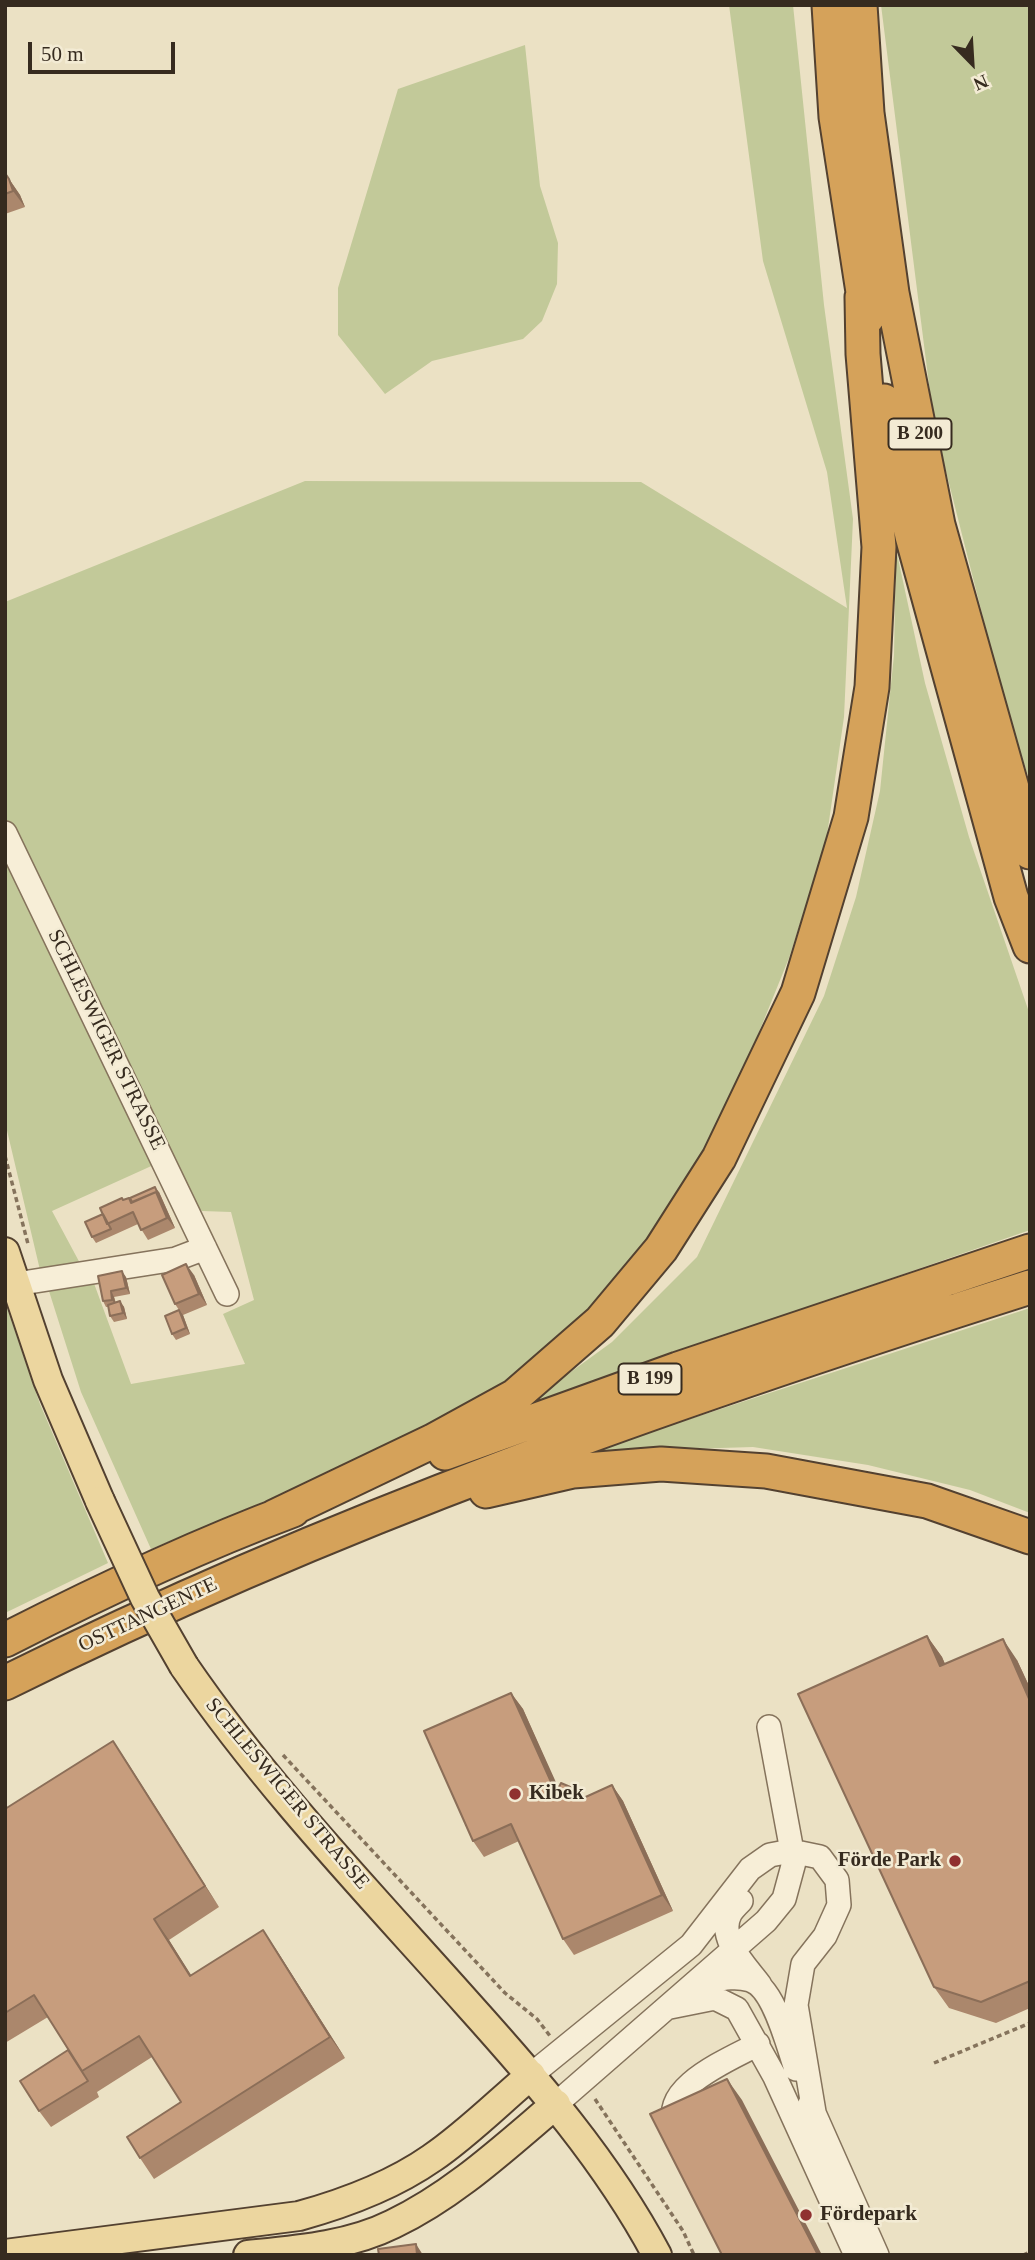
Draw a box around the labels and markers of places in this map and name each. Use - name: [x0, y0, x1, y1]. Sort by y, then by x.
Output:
- place label: Kibek: [529, 1781, 584, 1807]
- marker: Kibek: [507, 1786, 523, 1802]
- place label: Förde Park: [838, 1848, 941, 1874]
- marker: Förde Park: [947, 1853, 963, 1869]
- place label: Fördepark: [820, 2202, 917, 2228]
- marker: Fördepark: [798, 2207, 814, 2223]

